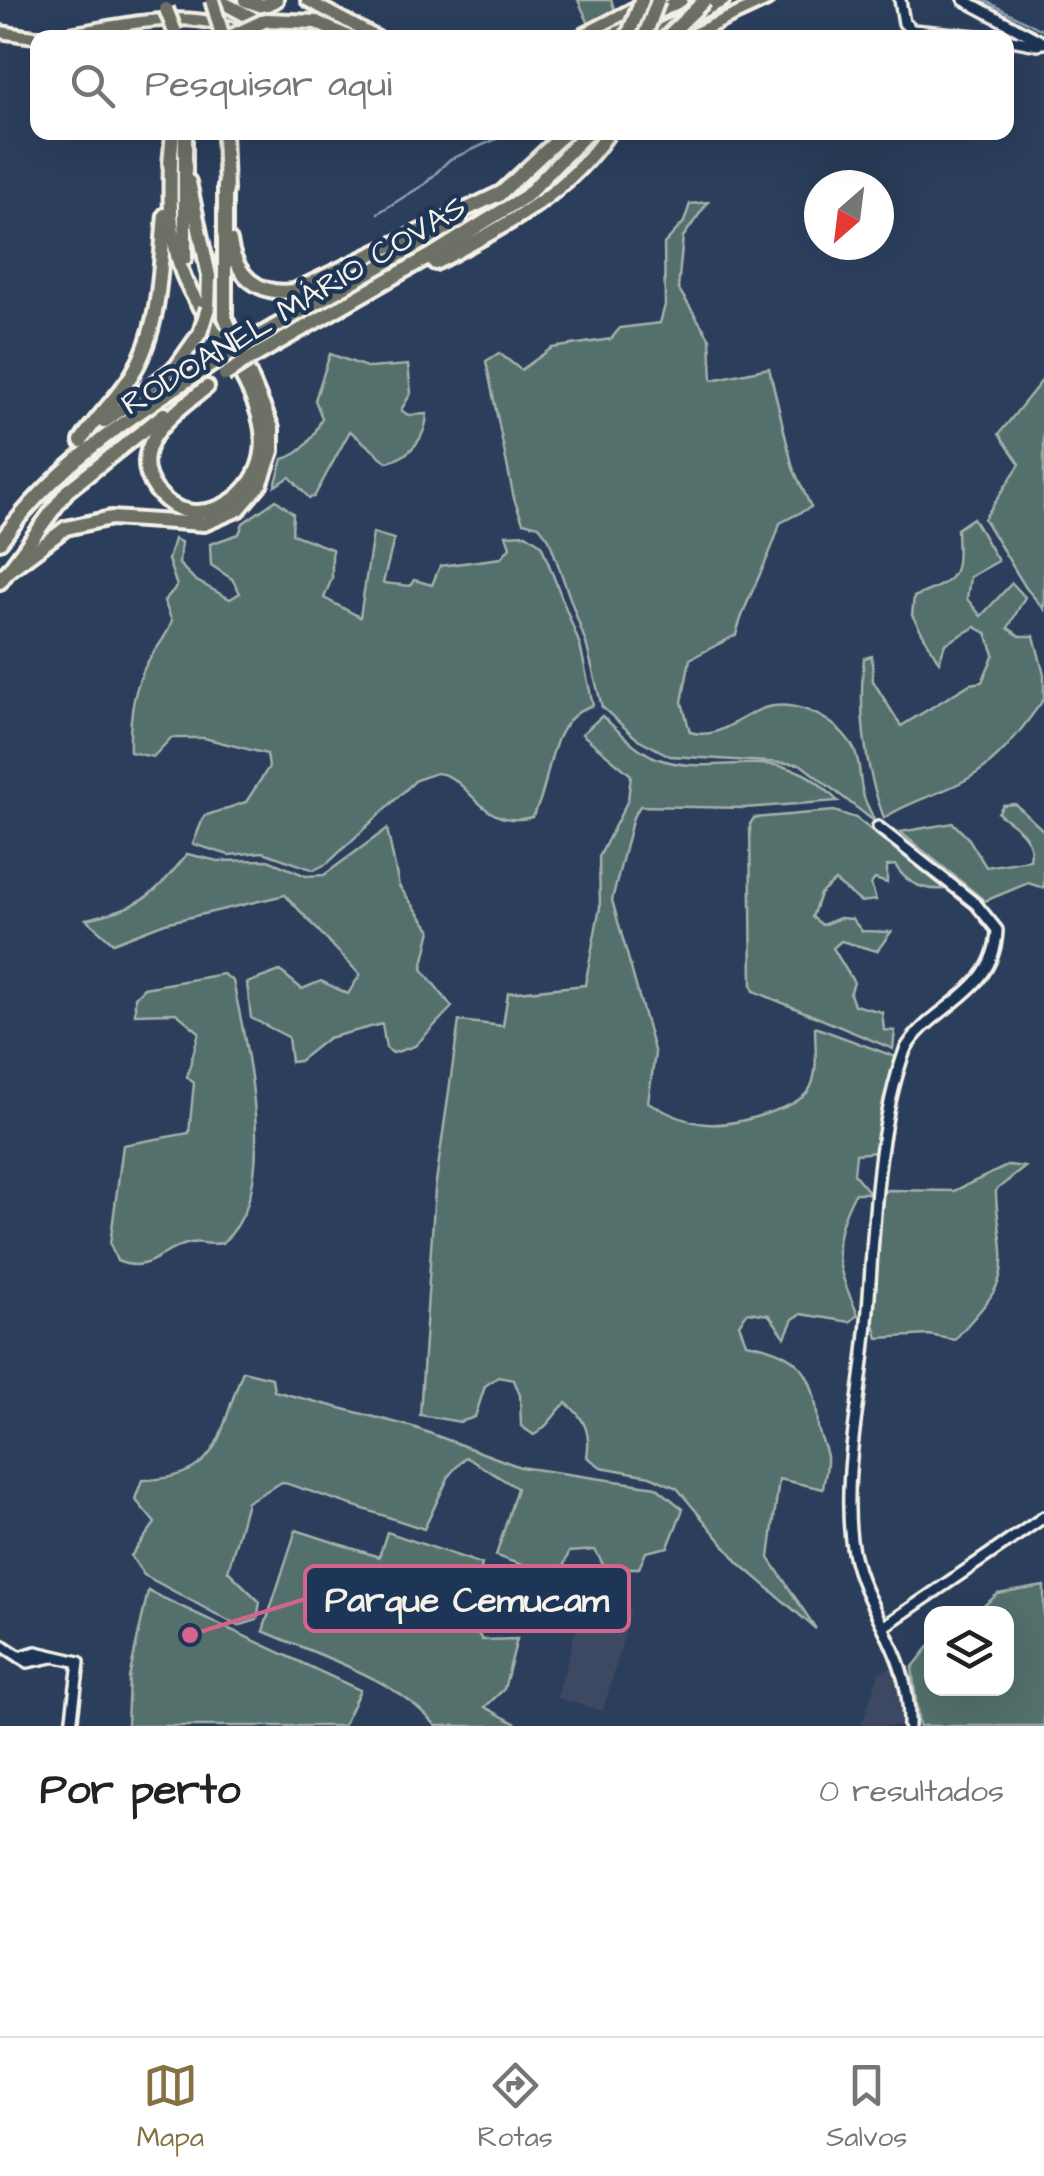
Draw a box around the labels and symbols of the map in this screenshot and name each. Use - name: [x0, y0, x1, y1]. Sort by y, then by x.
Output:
- north arrow: [804, 170, 894, 260]
- street label: RODOANEL MÁRIO COVAS: [113, 185, 475, 427]
- callout: Parque Cemucam: [305, 1566, 629, 1631]
- text: Parque Cemucam: [325, 1576, 610, 1625]

